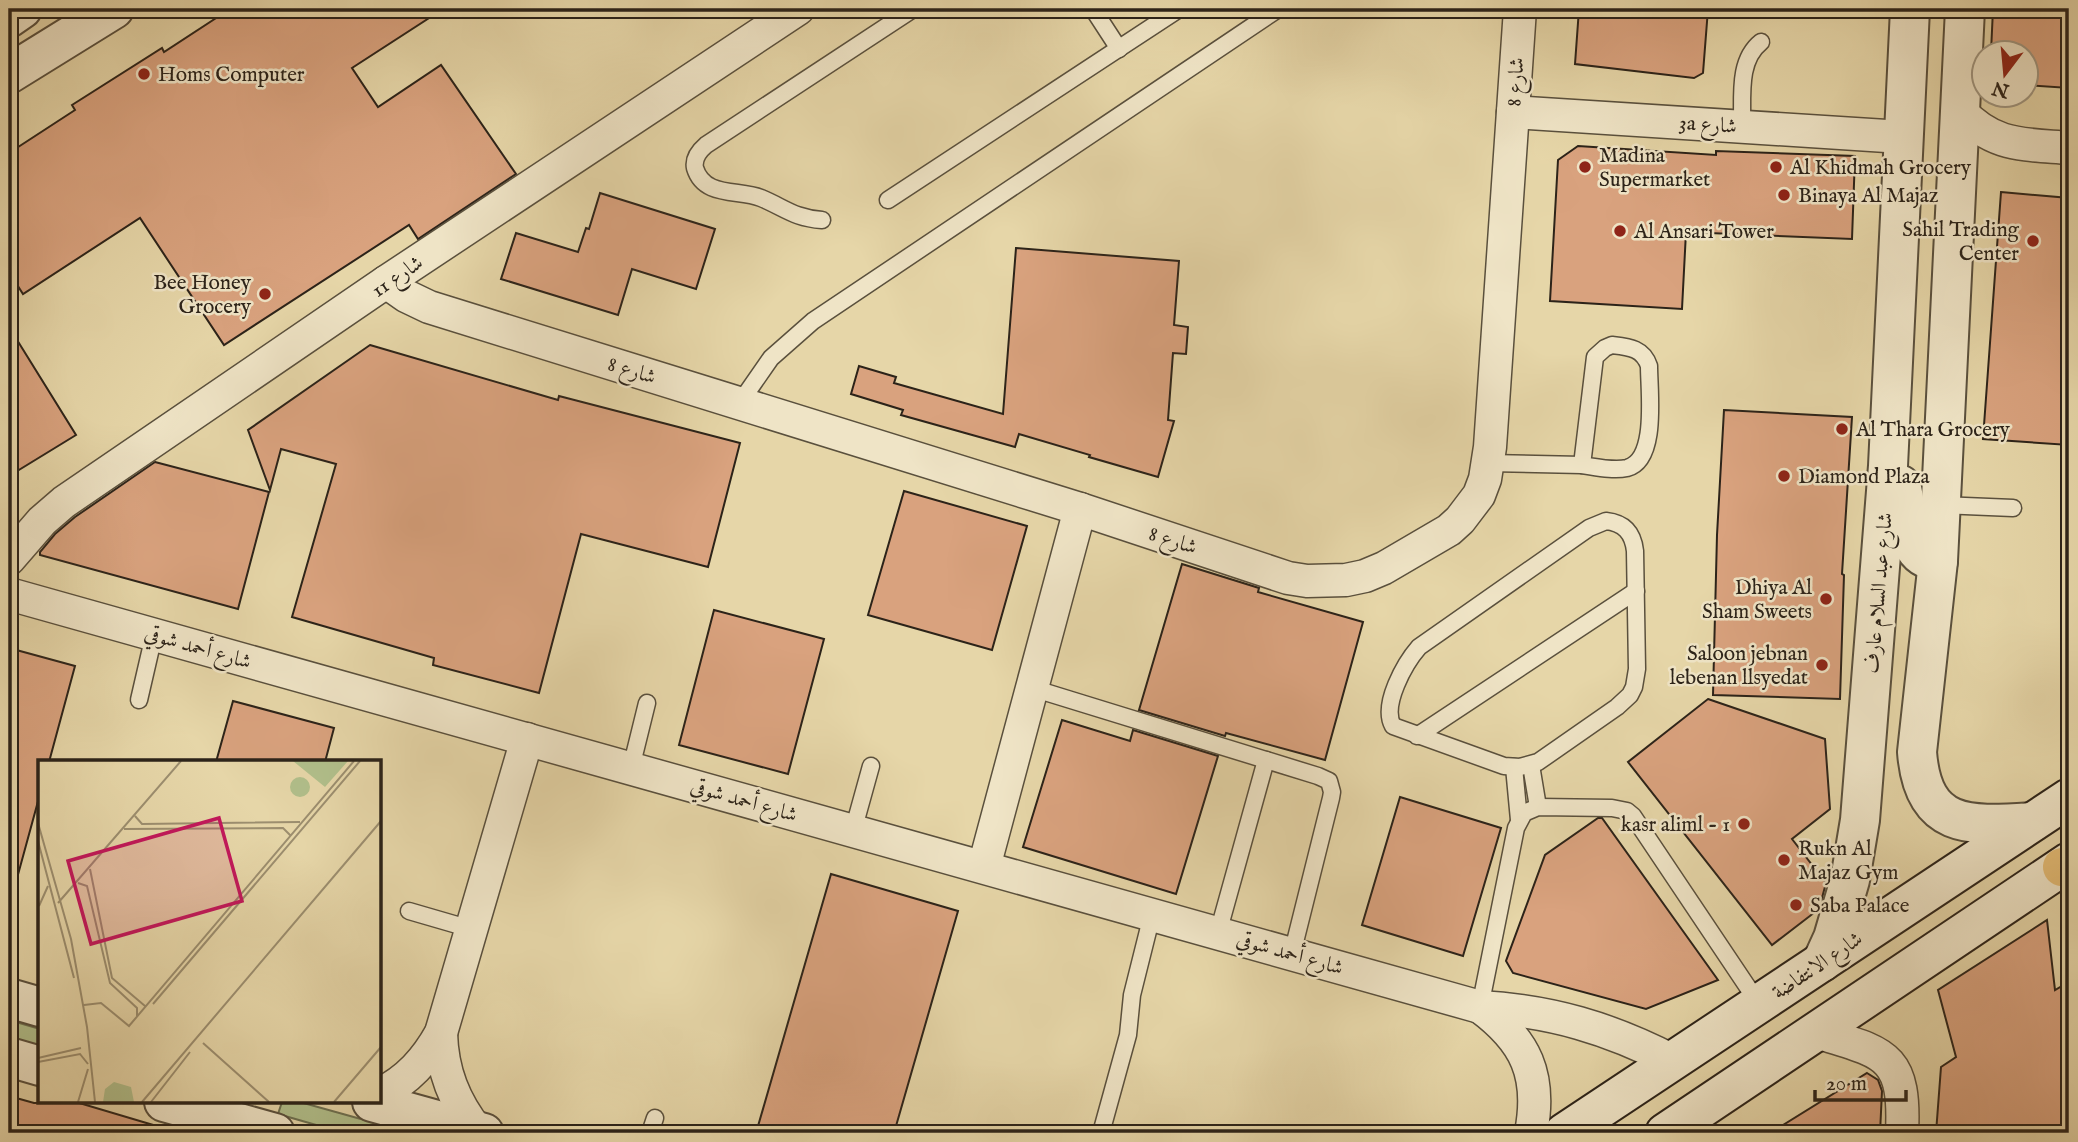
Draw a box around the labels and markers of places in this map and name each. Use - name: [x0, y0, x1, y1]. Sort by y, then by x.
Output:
- place label: Homs Computer: [158, 62, 305, 89]
- marker: Homs Computer: [136, 66, 152, 82]
- place label: Madina Supermarket: [1599, 143, 1710, 194]
- place label: Al Khidmah Grocery: [1789, 155, 1972, 182]
- marker: Madina Supermarket: [1577, 159, 1593, 175]
- marker: Al Khidmah Grocery: [1768, 159, 1784, 175]
- place label: Binaya Al Majaz: [1798, 183, 1939, 210]
- marker: Binaya Al Majaz: [1776, 187, 1792, 203]
- place label: Sahil Trading Center: [1902, 217, 2020, 268]
- place label: Al Ansari Tower: [1633, 219, 1774, 246]
- marker: Al Ansari Tower: [1612, 223, 1628, 239]
- marker: Sahil Trading Center: [2025, 233, 2041, 249]
- place label: Bee Honey Grocery: [153, 270, 252, 321]
- marker: Bee Honey Grocery: [257, 286, 273, 302]
- place label: Al Thara Grocery: [1855, 417, 2011, 444]
- marker: Al Thara Grocery: [1834, 421, 1850, 437]
- place label: Diamond Plaza: [1798, 464, 1931, 491]
- marker: Diamond Plaza: [1776, 468, 1792, 484]
- place label: Dhiya Al Sham Sweets: [1702, 575, 1812, 626]
- marker: Dhiya Al Sham Sweets: [1818, 591, 1834, 607]
- place label: Saloon jebnan lebenan llsyedat: [1670, 641, 1808, 692]
- marker: Saloon jebnan lebenan llsyedat: [1814, 657, 1830, 673]
- place label: kasr aliml - 1: [1621, 812, 1730, 839]
- marker: kasr aliml - 1: [1736, 816, 1752, 832]
- place label: Rukn Al Majaz Gym: [1798, 836, 1898, 887]
- marker: Rukn Al Majaz Gym: [1776, 852, 1792, 868]
- place label: Saba Palace: [1810, 893, 1910, 920]
- marker: Saba Palace: [1788, 897, 1804, 913]

